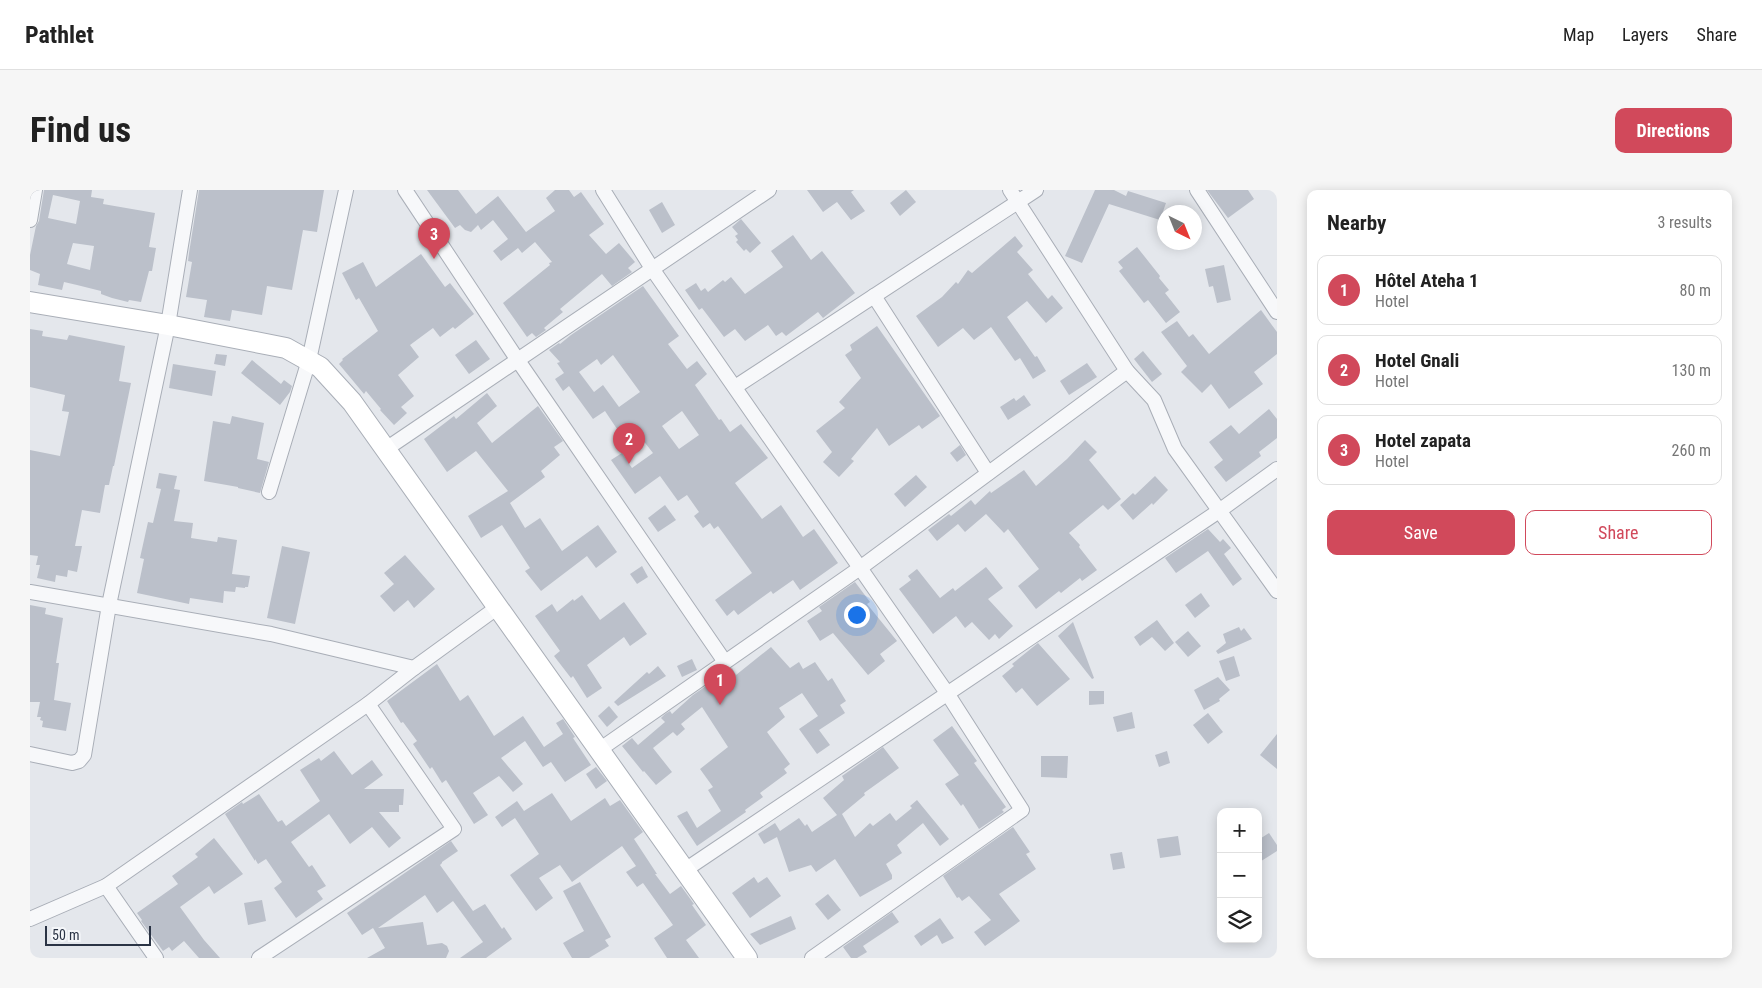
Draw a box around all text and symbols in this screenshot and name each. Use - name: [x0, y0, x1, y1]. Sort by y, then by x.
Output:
- text: Pathlet: [25, 21, 94, 49]
- text: Map: [1563, 24, 1594, 45]
- text: Layers: [1622, 24, 1669, 45]
- text: Share: [1697, 24, 1737, 45]
- button: Directions: [1615, 108, 1732, 153]
- text: Find us: [30, 110, 131, 151]
- north arrow: [1157, 205, 1202, 250]
- text: Nearby: [1327, 211, 1386, 235]
- text: 3 results: [1657, 213, 1712, 232]
- pin: 3: [418, 218, 450, 259]
- text: Hôtel Ateha 1: [1375, 269, 1479, 292]
- text: 1: [1340, 281, 1348, 300]
- text: 80 m: [1679, 281, 1711, 300]
- text: Hotel: [1375, 292, 1409, 311]
- text: Hotel Gnali: [1375, 349, 1459, 372]
- text: 2: [1340, 361, 1348, 380]
- text: 130 m: [1672, 361, 1711, 380]
- text: Hotel: [1375, 372, 1409, 391]
- pin: 2: [613, 423, 645, 464]
- text: Hotel zapata: [1375, 429, 1471, 452]
- text: 3: [1340, 441, 1348, 460]
- text: 260 m: [1672, 441, 1711, 460]
- text: Hotel: [1375, 452, 1409, 471]
- button: Save: [1327, 510, 1515, 555]
- button: Share: [1525, 510, 1712, 555]
- your location: [844, 602, 870, 628]
- pin: 1: [704, 664, 736, 705]
- map controls: [1217, 808, 1262, 943]
- button: +: [1217, 808, 1262, 853]
- button: −: [1217, 853, 1262, 898]
- button: layers: [1217, 898, 1262, 943]
- scale bar: [45, 923, 151, 946]
- text: 50 m: [52, 927, 80, 943]

